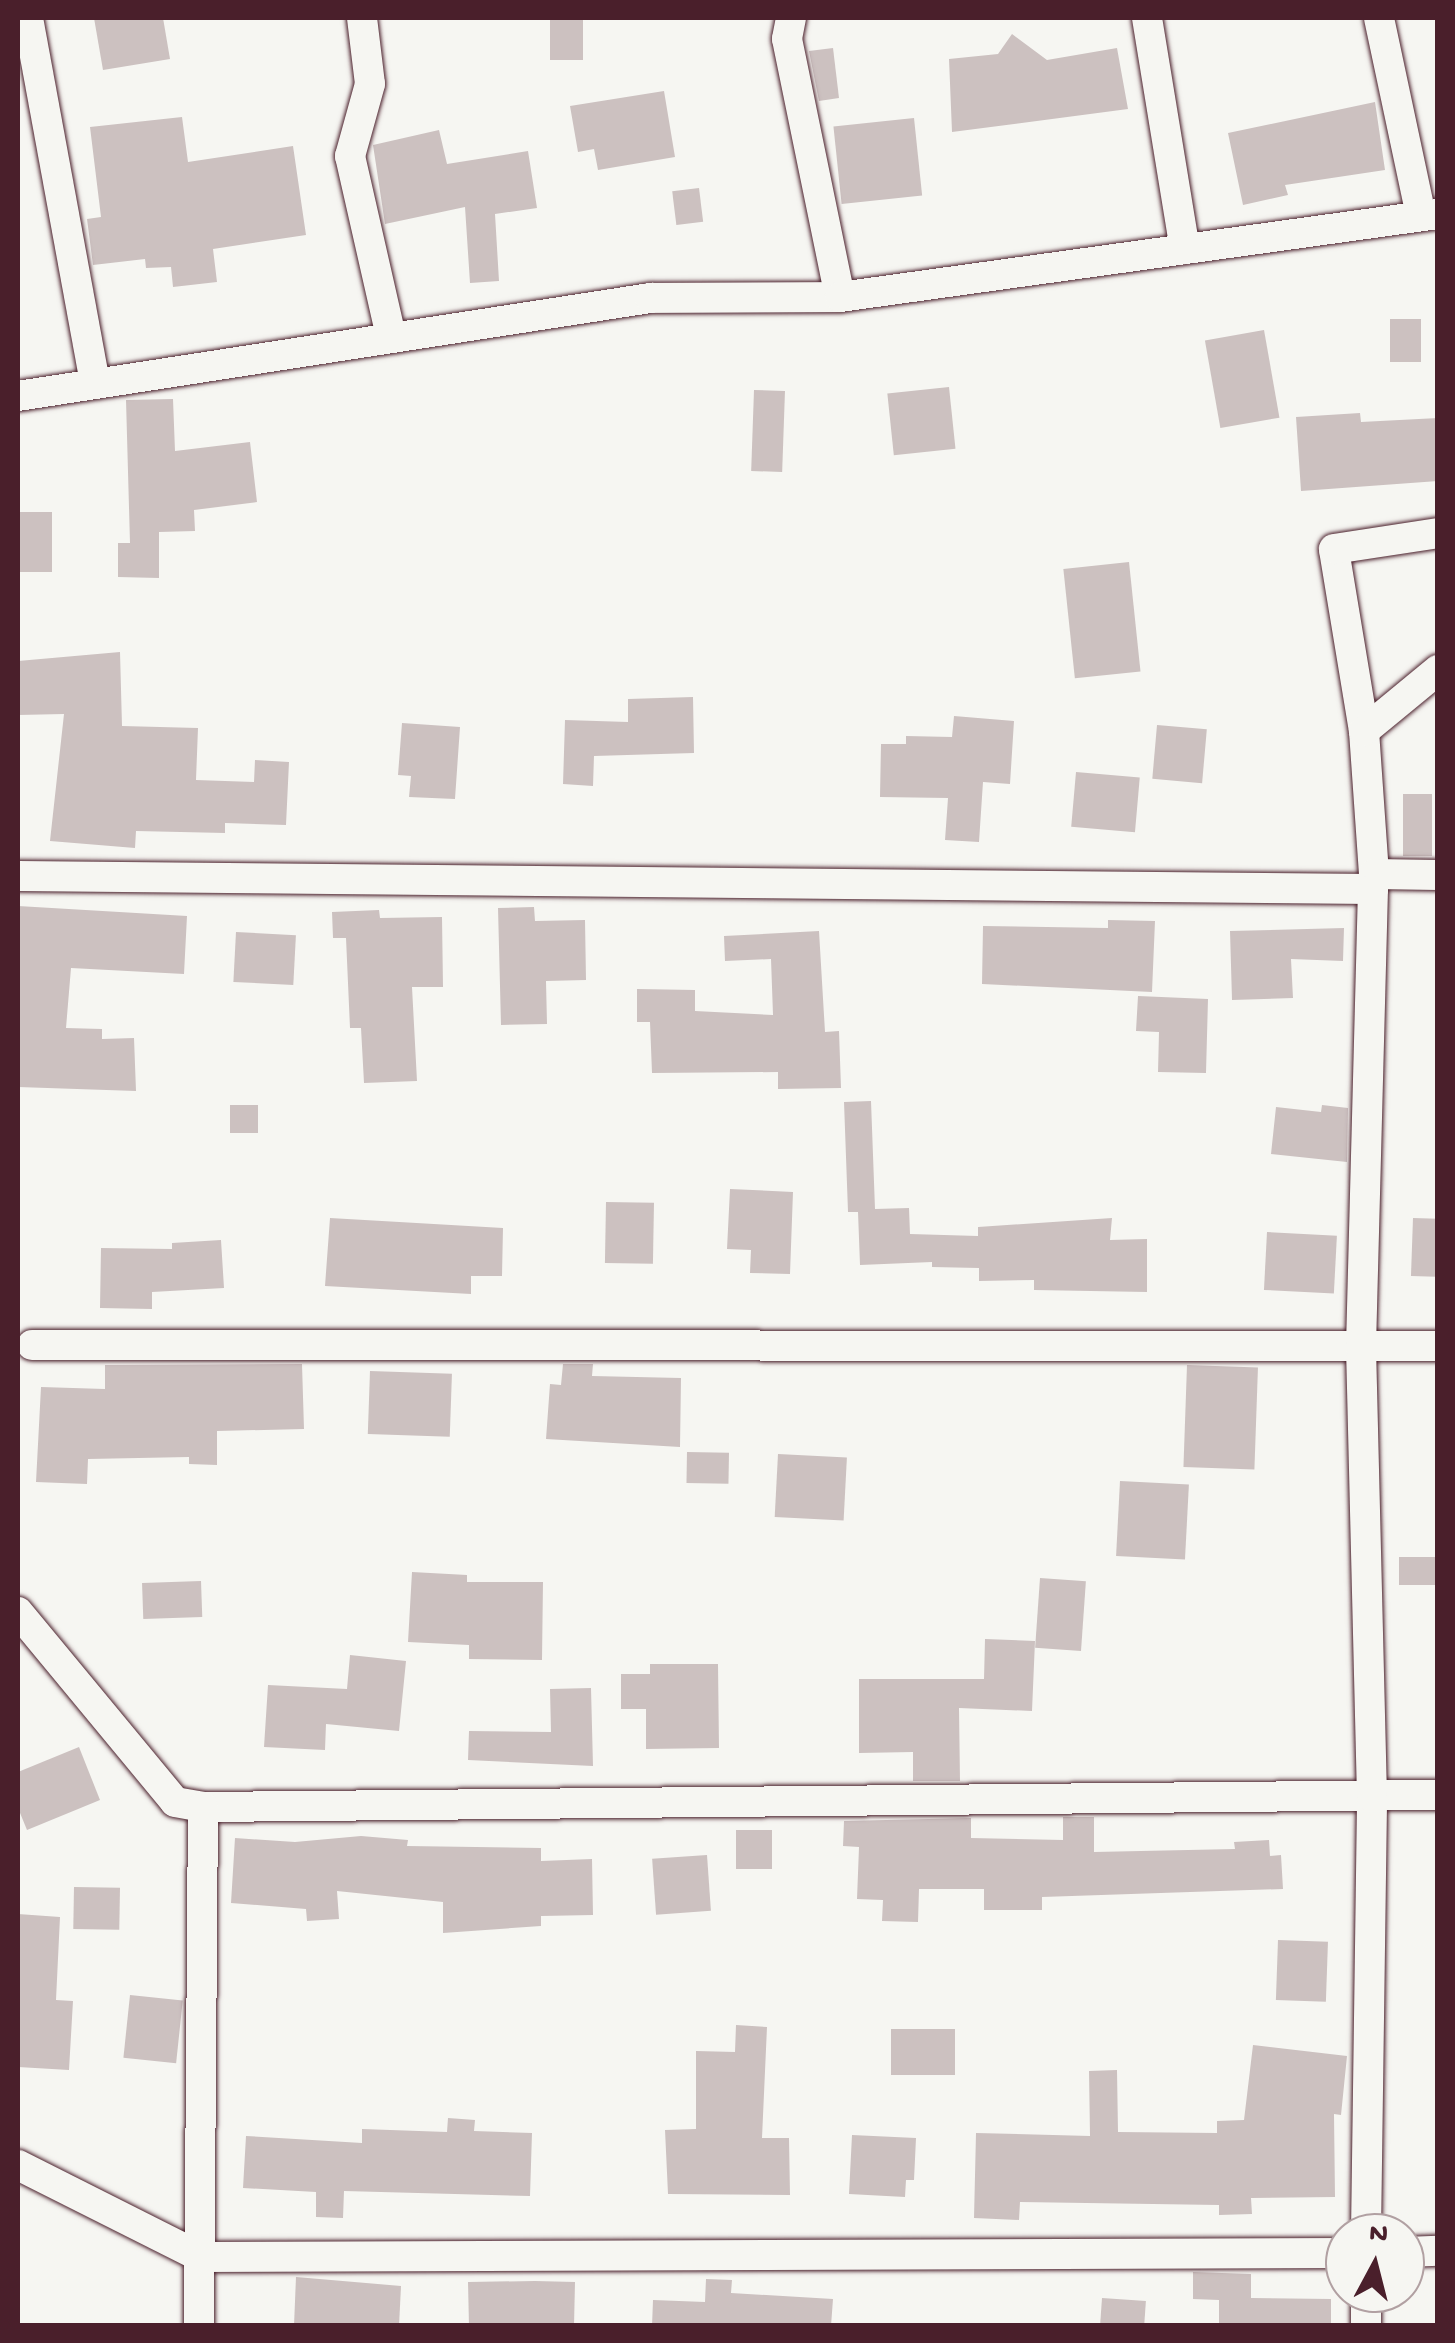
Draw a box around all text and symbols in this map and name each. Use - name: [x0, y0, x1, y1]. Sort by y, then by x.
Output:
- north arrow: [1325, 2213, 1425, 2313]
- text: N: [1367, 2217, 1390, 2252]

